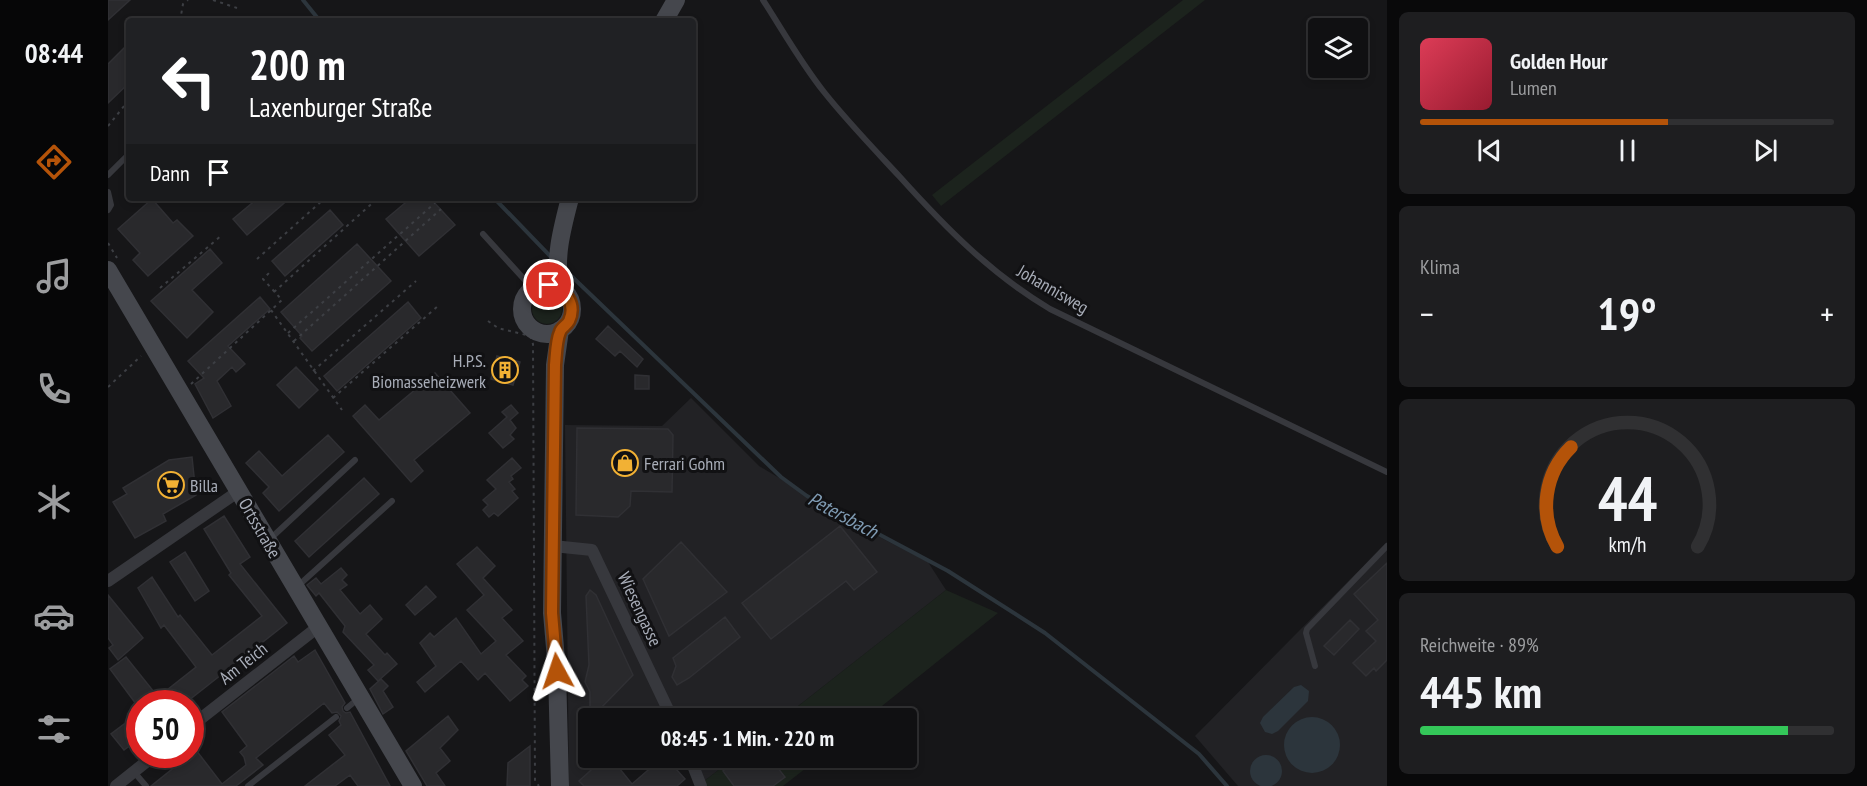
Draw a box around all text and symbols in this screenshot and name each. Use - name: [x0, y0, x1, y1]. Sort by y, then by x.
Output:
- map controls: [1308, 18, 1368, 78]
- button: layers: [1308, 18, 1368, 78]
- text: 08:44: [25, 36, 83, 70]
- text: 200 m: [249, 37, 346, 92]
- icon: left: [150, 42, 228, 120]
- text: Golden Hour: [1510, 47, 1608, 75]
- text: Lumen: [1510, 75, 1557, 101]
- text: Laxenburger Straße: [249, 90, 433, 124]
- icon: previous: [1473, 134, 1506, 167]
- icon: pause: [1611, 134, 1644, 167]
- icon: next: [1749, 134, 1782, 167]
- icon: directions: [33, 141, 75, 183]
- icon: arrive: [202, 156, 235, 189]
- text: Dann: [150, 159, 190, 187]
- text: Klima: [1420, 254, 1460, 280]
- icon: music: [33, 255, 75, 297]
- pin: [523, 259, 574, 310]
- street label: Johannisweg: [1012, 259, 1093, 319]
- icon: arrive: [532, 268, 565, 301]
- text: 19°: [1597, 284, 1657, 342]
- text: −: [1420, 292, 1434, 335]
- text: +: [1820, 292, 1834, 335]
- place label: H.P.S. Biomasseheizwerk: [372, 349, 486, 393]
- building icon: H.P.S. Biomasseheizwerk: [490, 355, 520, 385]
- icon: phone: [33, 368, 75, 410]
- shop icon: Ferrari Gohm: [610, 448, 640, 478]
- place label: Ferrari Gohm: [644, 452, 725, 475]
- text: 44: [1597, 457, 1657, 538]
- supermarket icon: Billa: [156, 470, 186, 500]
- place label: Billa: [190, 474, 218, 497]
- icon: climate: [33, 481, 75, 523]
- water label: Petersbach: [804, 486, 883, 545]
- street label: Ortsstraße: [234, 494, 286, 562]
- text: km/h: [1608, 530, 1646, 558]
- street label: Wiesengasse: [613, 568, 667, 650]
- icon: car: [33, 595, 75, 637]
- text: Reichweite · 89%: [1420, 632, 1539, 658]
- street label: Am Teich: [214, 637, 272, 689]
- position arrow: [525, 639, 589, 703]
- text: 445 km: [1420, 662, 1542, 720]
- speed limit sign: 50: [126, 690, 204, 768]
- icon: filters: [33, 708, 75, 750]
- text: 08:45 · 1 Min. · 220 m: [661, 724, 834, 752]

